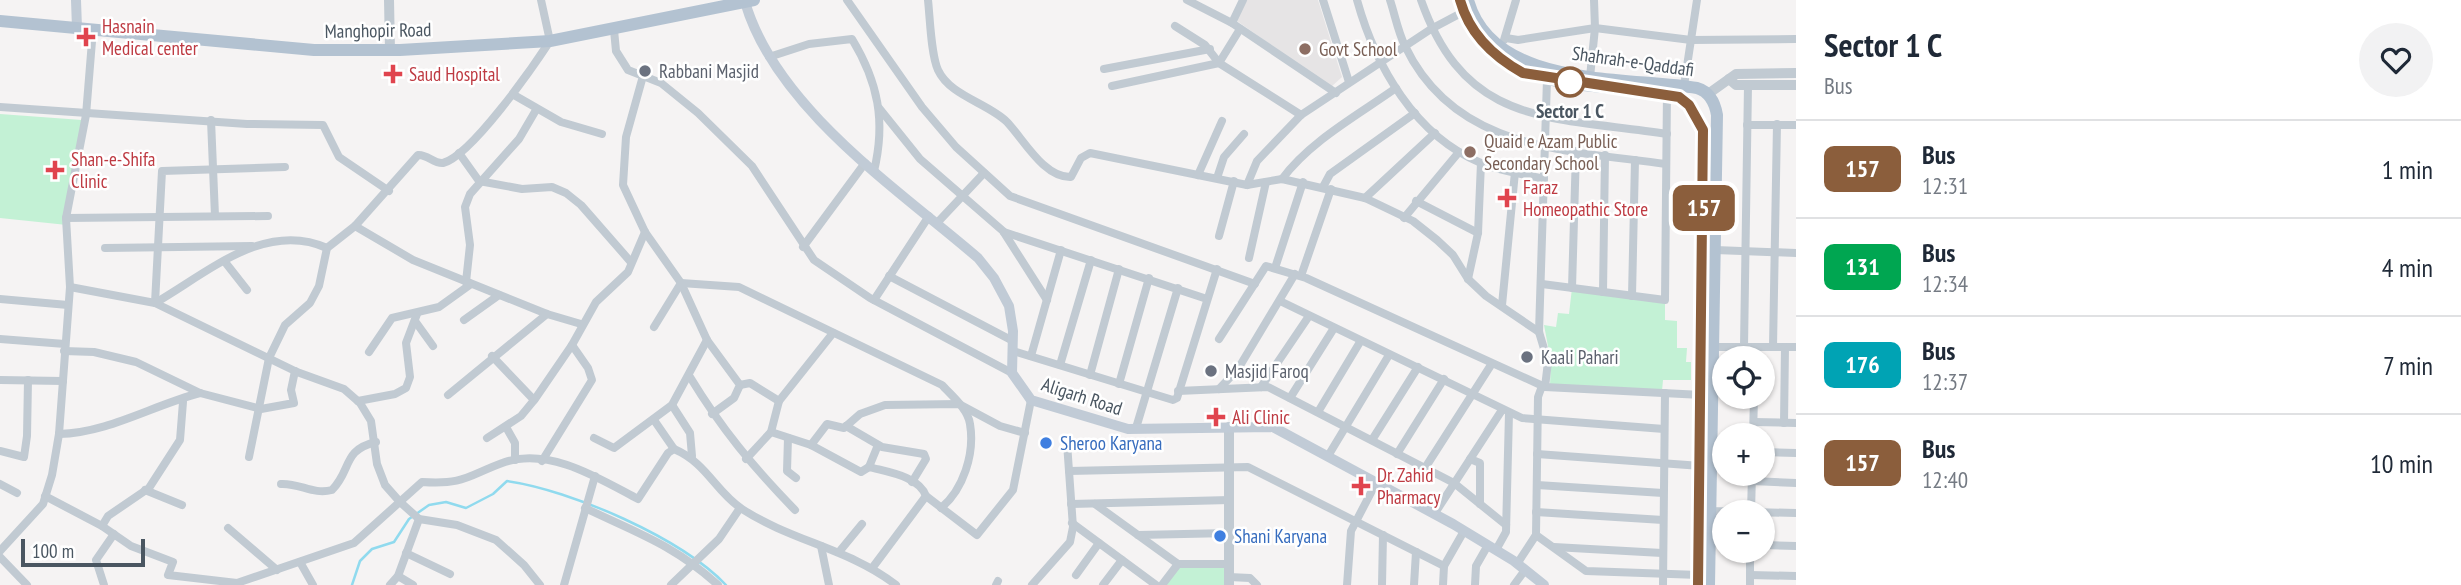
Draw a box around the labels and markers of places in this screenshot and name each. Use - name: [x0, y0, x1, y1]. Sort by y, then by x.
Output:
- place label: Hasnain Medical center: [102, 14, 199, 60]
- marker: Hasnain Medical center: [76, 27, 96, 47]
- place label: Govt School: [1319, 37, 1398, 61]
- marker: Govt School: [1297, 41, 1313, 57]
- place label: Rabbani Masjid: [659, 59, 759, 83]
- place label: Saud Hospital: [409, 62, 500, 86]
- marker: Rabbani Masjid: [637, 63, 653, 79]
- marker: Saud Hospital: [383, 64, 403, 84]
- marker: Sector 1 C: [1555, 67, 1585, 97]
- place label: Sector 1 C: [1536, 99, 1604, 123]
- place label: Quaid e Azam Public Secondary School: [1484, 129, 1618, 175]
- marker: Quaid e Azam Public Secondary School: [1462, 144, 1478, 160]
- place label: Shan-e-Shifa Clinic: [71, 147, 155, 193]
- marker: Shan-e-Shifa Clinic: [45, 160, 65, 180]
- place label: Faraz Homeopathic Store: [1523, 175, 1648, 221]
- marker: Faraz Homeopathic Store: [1497, 188, 1517, 208]
- place label: Kaali Pahari: [1541, 345, 1619, 369]
- marker: Kaali Pahari: [1519, 349, 1535, 365]
- place label: Masjid Faroq: [1225, 359, 1309, 383]
- marker: Masjid Faroq: [1203, 363, 1219, 379]
- place label: Ali Clinic: [1232, 405, 1290, 429]
- marker: Ali Clinic: [1206, 407, 1226, 427]
- place label: Sheroo Karyana: [1060, 431, 1162, 455]
- marker: Sheroo Karyana: [1038, 435, 1054, 451]
- place label: Dr. Zahid Pharmacy: [1377, 463, 1441, 509]
- marker: Dr. Zahid Pharmacy: [1351, 476, 1371, 496]
- place label: Shani Karyana: [1234, 524, 1327, 548]
- marker: Shani Karyana: [1212, 528, 1228, 544]

